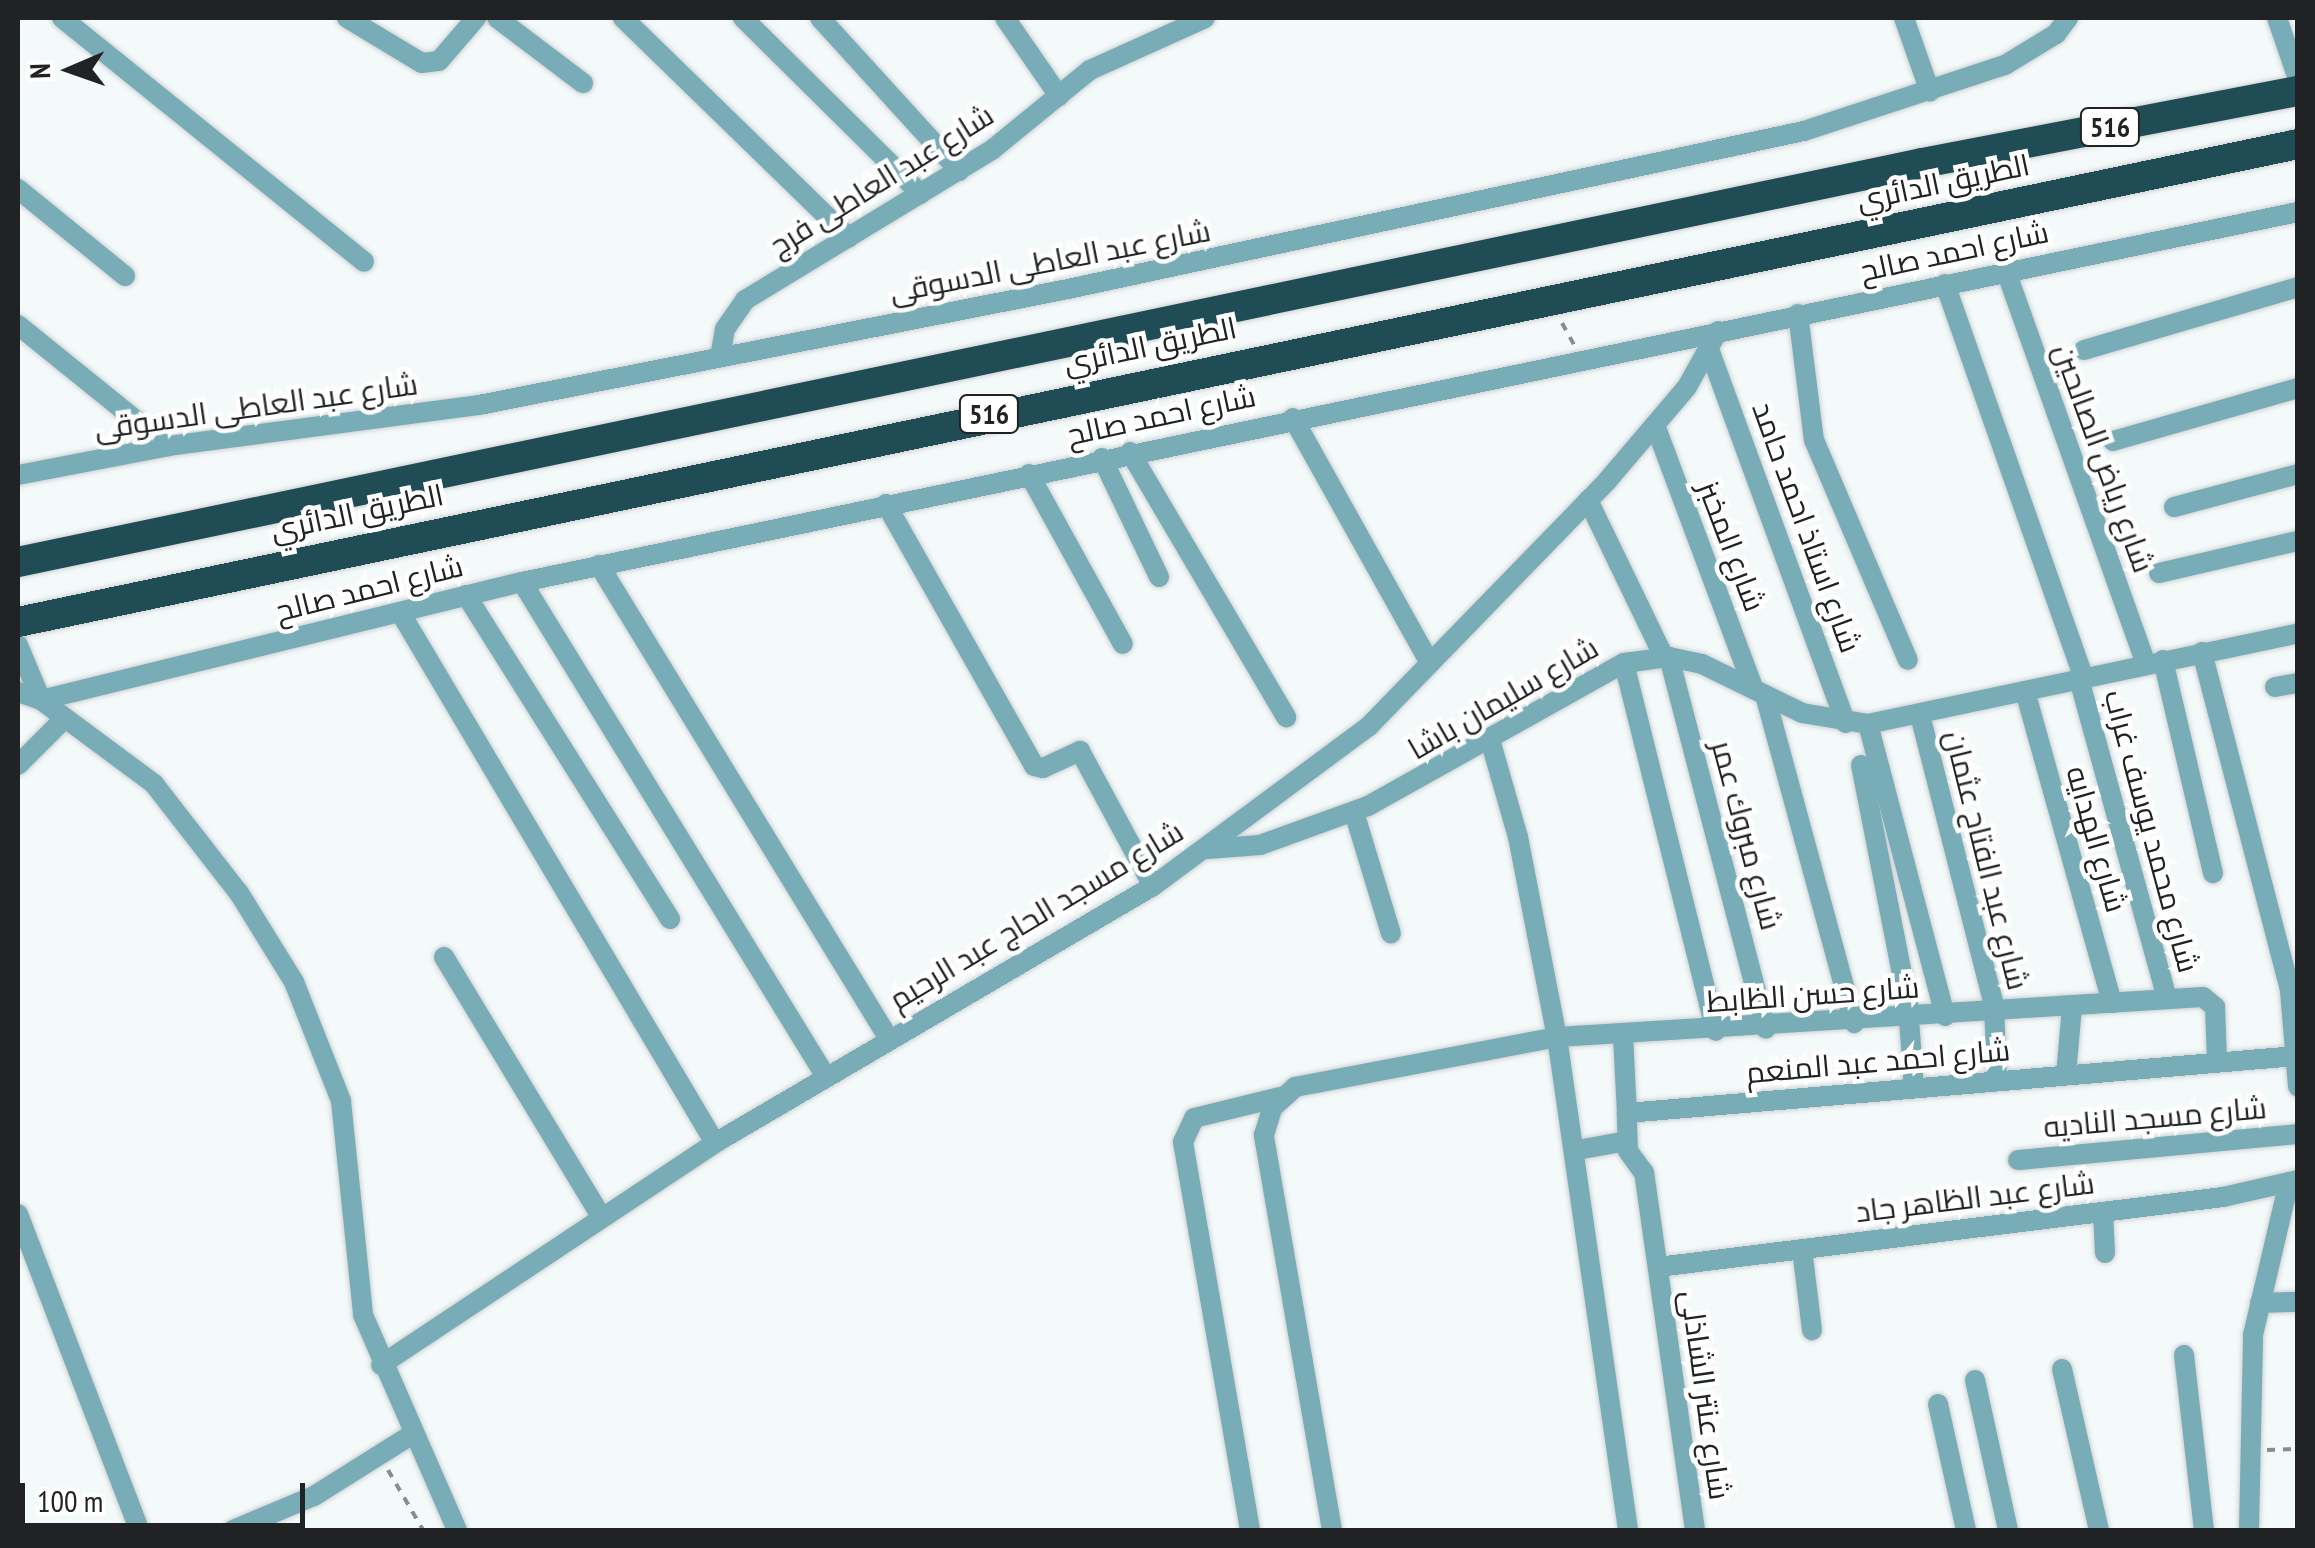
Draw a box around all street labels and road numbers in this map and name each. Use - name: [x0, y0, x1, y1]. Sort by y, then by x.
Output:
- street label: شارع عبد العاطى فرج: [762, 97, 1000, 263]
- road number: 516: [2078, 104, 2142, 150]
- street label: الطريق الدائري: [1853, 146, 2033, 218]
- street label: شارع عبد العاطى الدسوقى: [886, 212, 1214, 310]
- street label: شارع احمد صالح: [1856, 213, 2052, 289]
- street label: الطريق الدائري: [1060, 309, 1240, 381]
- street label: شارع رياض الصالحين: [2046, 339, 2162, 577]
- street label: شارع عبد العاطى الدسوقى: [92, 365, 420, 447]
- street label: شارع احمد صالح: [1063, 377, 1259, 453]
- road number: 516: [956, 391, 1022, 437]
- street label: شارع استاذ احمد حامد: [1745, 397, 1869, 657]
- street label: الطريق الدائري: [267, 476, 447, 548]
- street label: شارع المخبز: [1691, 476, 1773, 616]
- street label: شارع احمد صالح: [271, 547, 467, 629]
- street label: شارع سليمان باشا: [1402, 629, 1604, 767]
- street label: شارع محمد يوسف غراب: [2097, 686, 2207, 976]
- street label: شارع عبد الفتاح عثمان: [1937, 727, 2037, 993]
- street label: شارع مبروك عمر: [1704, 736, 1790, 934]
- street label: شارع الهدايه: [2059, 762, 2135, 916]
- street label: شارع مسجد الحاج عبد الرحيم: [882, 813, 1190, 1017]
- street label: شارع حسن الظابط: [1705, 969, 1921, 1019]
- street label: شارع احمد عبد المنعم: [1744, 1032, 2012, 1090]
- street label: شارع مسجد الناديه: [2042, 1089, 2268, 1145]
- street label: شارع عبد الظاهر جاد: [1854, 1164, 2096, 1230]
- street label: شارع عنتر الشاذلى: [1673, 1288, 1739, 1502]

